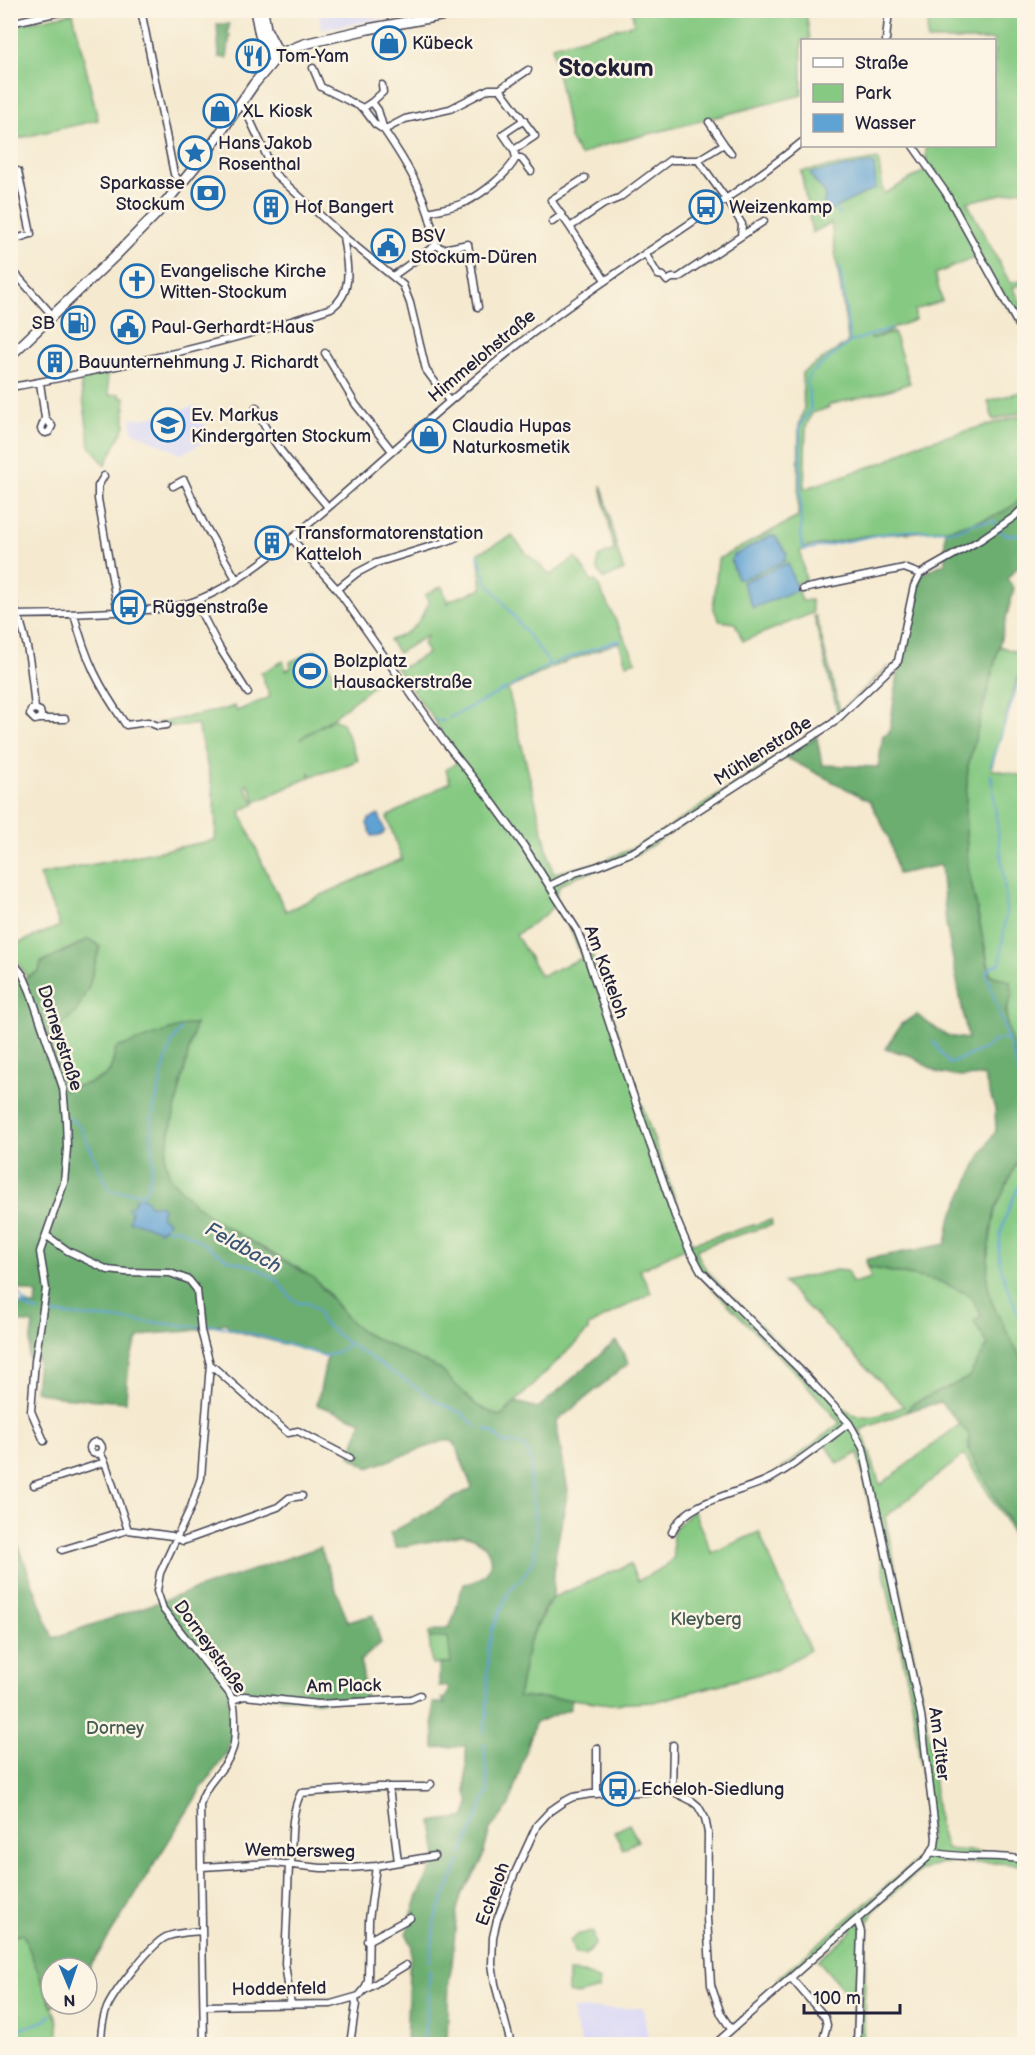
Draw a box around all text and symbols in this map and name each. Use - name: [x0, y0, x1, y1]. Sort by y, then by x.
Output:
- shop icon: Kübeck: [371, 25, 407, 61]
- place label: Kübeck: [412, 33, 473, 54]
- restaurant icon: Tom-Yam: [235, 38, 271, 74]
- legend: [801, 39, 996, 147]
- place label: Tom-Yam: [276, 46, 349, 67]
- text: Straße: [855, 53, 909, 74]
- district label: Stockum: [558, 54, 654, 83]
- text: Park: [855, 83, 891, 104]
- shop icon: XL Kiosk: [202, 93, 238, 129]
- place label: XL Kiosk: [242, 101, 312, 122]
- text: Wasser: [855, 113, 916, 134]
- place label: Hans Jakob Rosenthal: [218, 133, 312, 175]
- place icon: Hans Jakob Rosenthal: [177, 135, 213, 171]
- place label: Sparkasse Stockum: [100, 173, 185, 215]
- bank icon: Sparkasse Stockum: [190, 175, 226, 211]
- building icon: Hof Bangert: [253, 189, 289, 225]
- bus stop icon: Weizenkamp: [688, 189, 724, 225]
- place label: Hof Bangert: [294, 197, 394, 218]
- place label: Weizenkamp: [729, 197, 832, 218]
- place label: BSV Stockum-Düren: [411, 226, 537, 268]
- public building icon: BSV Stockum-Düren: [370, 228, 406, 264]
- place label: Evangelische Kirche Witten-Stockum: [160, 261, 326, 303]
- church icon: Evangelische Kirche Witten-Stockum: [119, 263, 155, 299]
- fuel station icon: SB: [60, 305, 96, 341]
- street label: Himmelohstraße: [424, 305, 540, 407]
- public building icon: Paul-Gerhardt-Haus: [110, 309, 146, 345]
- place label: SB: [32, 313, 55, 334]
- place label: Paul-Gerhardt-Haus: [151, 317, 314, 338]
- building icon: Bauunternehmung J. Richardt: [37, 344, 73, 380]
- place label: Bauunternehmung J. Richardt: [78, 352, 319, 373]
- place label: Ev. Markus Kindergarten Stockum: [191, 405, 371, 447]
- school or university icon: Ev. Markus Kindergarten Stockum: [150, 407, 186, 443]
- place label: Claudia Hupas Naturkosmetik: [452, 416, 571, 458]
- shop icon: Claudia Hupas Naturkosmetik: [411, 418, 447, 454]
- place label: Transformatorenstation Katteloh: [295, 523, 483, 565]
- building icon: Transformatorenstation Katteloh: [254, 525, 290, 561]
- bus stop icon: Rüggenstraße: [111, 589, 147, 625]
- place label: Rüggenstraße: [152, 597, 268, 618]
- place label: Bolzplatz Hausackerstraße: [333, 651, 473, 693]
- sports icon: Bolzplatz Hausackerstraße: [292, 653, 328, 689]
- street label: Mühlenstraße: [710, 712, 816, 790]
- street label: Am Katteloh: [579, 923, 633, 1021]
- street label: Dorneystraße: [33, 983, 87, 1094]
- water label: Feldbach: [201, 1217, 285, 1279]
- street label: Dorneystraße: [169, 1596, 251, 1698]
- park label: Kleyberg: [670, 1609, 742, 1630]
- street label: Am Plack: [307, 1675, 382, 1697]
- street label: Am Zitter: [924, 1706, 954, 1782]
- park label: Dorney: [86, 1718, 145, 1739]
- bus stop icon: Echeloh-Siedlung: [600, 1771, 636, 1807]
- place label: Echeloh-Siedlung: [641, 1779, 784, 1800]
- street label: Wembersweg: [245, 1840, 355, 1862]
- street label: Echeloh: [472, 1859, 514, 1929]
- north arrow: [39, 1956, 99, 2016]
- scale bar: [804, 1977, 900, 2015]
- street label: Hoddenfeld: [231, 1978, 327, 2000]
- text: 100 m: [813, 1988, 861, 2009]
- text: N: [63, 1990, 76, 2009]

